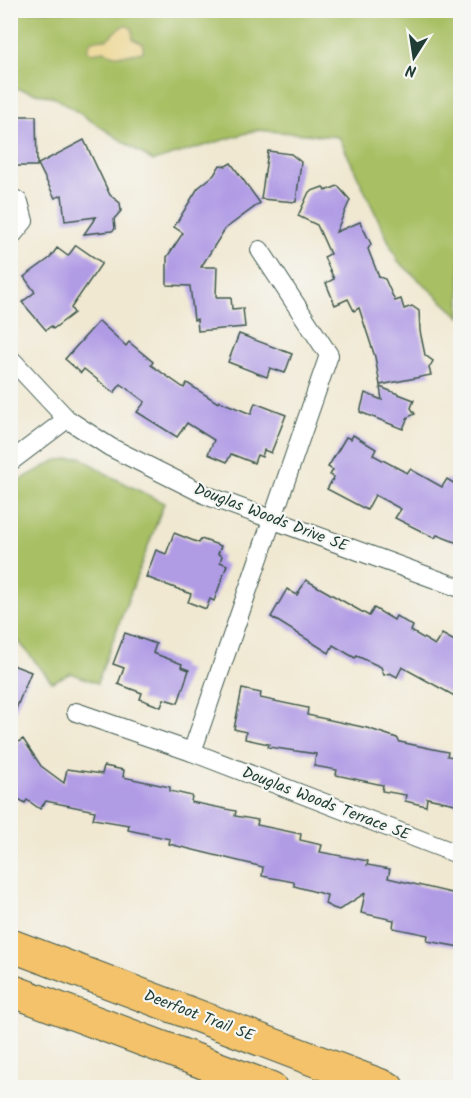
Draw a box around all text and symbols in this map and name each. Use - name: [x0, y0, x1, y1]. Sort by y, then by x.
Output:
- north arrow: [384, 27, 444, 87]
- text: N: [404, 57, 419, 83]
- street label: Douglas Woods Drive SE: [190, 477, 352, 559]
- street label: Douglas Woods Terrace SE: [238, 760, 414, 848]
- street label: Deerfoot Trail SE: [140, 983, 258, 1049]

